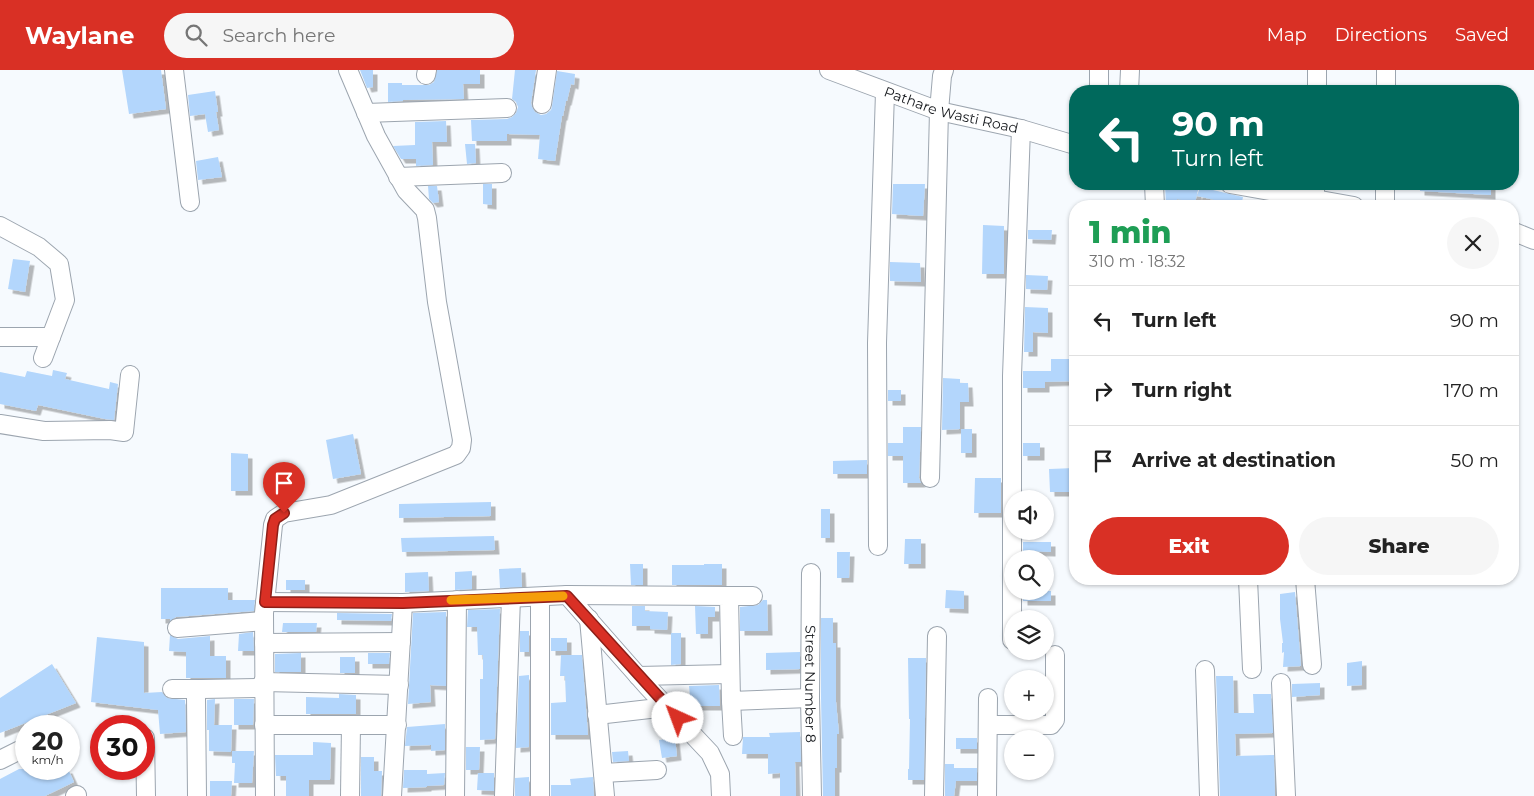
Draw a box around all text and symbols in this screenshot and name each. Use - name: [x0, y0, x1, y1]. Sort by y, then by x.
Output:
- search box: [164, 13, 514, 58]
- text: Waylane: [25, 21, 134, 50]
- icon: search: [182, 21, 210, 49]
- text: Search here: [222, 24, 335, 47]
- text: Map: [1267, 24, 1307, 46]
- text: Directions: [1335, 24, 1427, 46]
- text: Saved: [1455, 24, 1509, 46]
- street label: Pathare Wasti Road: [882, 82, 1020, 137]
- text: 90 m: [1172, 102, 1265, 145]
- icon: left: [1089, 105, 1154, 170]
- text: Turn left: [1172, 145, 1264, 172]
- text: 1 min: [1089, 214, 1172, 251]
- button: close: [1447, 217, 1499, 269]
- text: 310 m · 18:32: [1089, 252, 1185, 271]
- icon: left: [1089, 307, 1117, 335]
- text: Turn left: [1132, 309, 1217, 332]
- text: 90 m: [1450, 309, 1499, 332]
- icon: right: [1089, 377, 1117, 405]
- text: Turn right: [1132, 379, 1232, 402]
- text: 170 m: [1444, 379, 1499, 402]
- icon: arrive: [1089, 447, 1117, 475]
- text: Arrive at destination: [1132, 449, 1336, 472]
- text: 50 m: [1451, 449, 1499, 472]
- pin: [263, 462, 305, 513]
- icon: arrive: [270, 469, 298, 497]
- map controls: [1004, 490, 1054, 780]
- button: sound: [1004, 490, 1054, 540]
- button: Exit: [1089, 517, 1289, 575]
- button: Share: [1299, 517, 1499, 575]
- button: search: [1004, 550, 1054, 600]
- button: layers: [1004, 610, 1054, 660]
- street label: Street Number 8: [801, 625, 820, 743]
- button: +: [1004, 670, 1054, 720]
- position arrow: [651, 691, 703, 743]
- speed limit sign: 30: [90, 715, 155, 780]
- text: 20: [32, 726, 63, 756]
- button: −: [1004, 730, 1054, 780]
- text: km/h: [31, 752, 64, 767]

